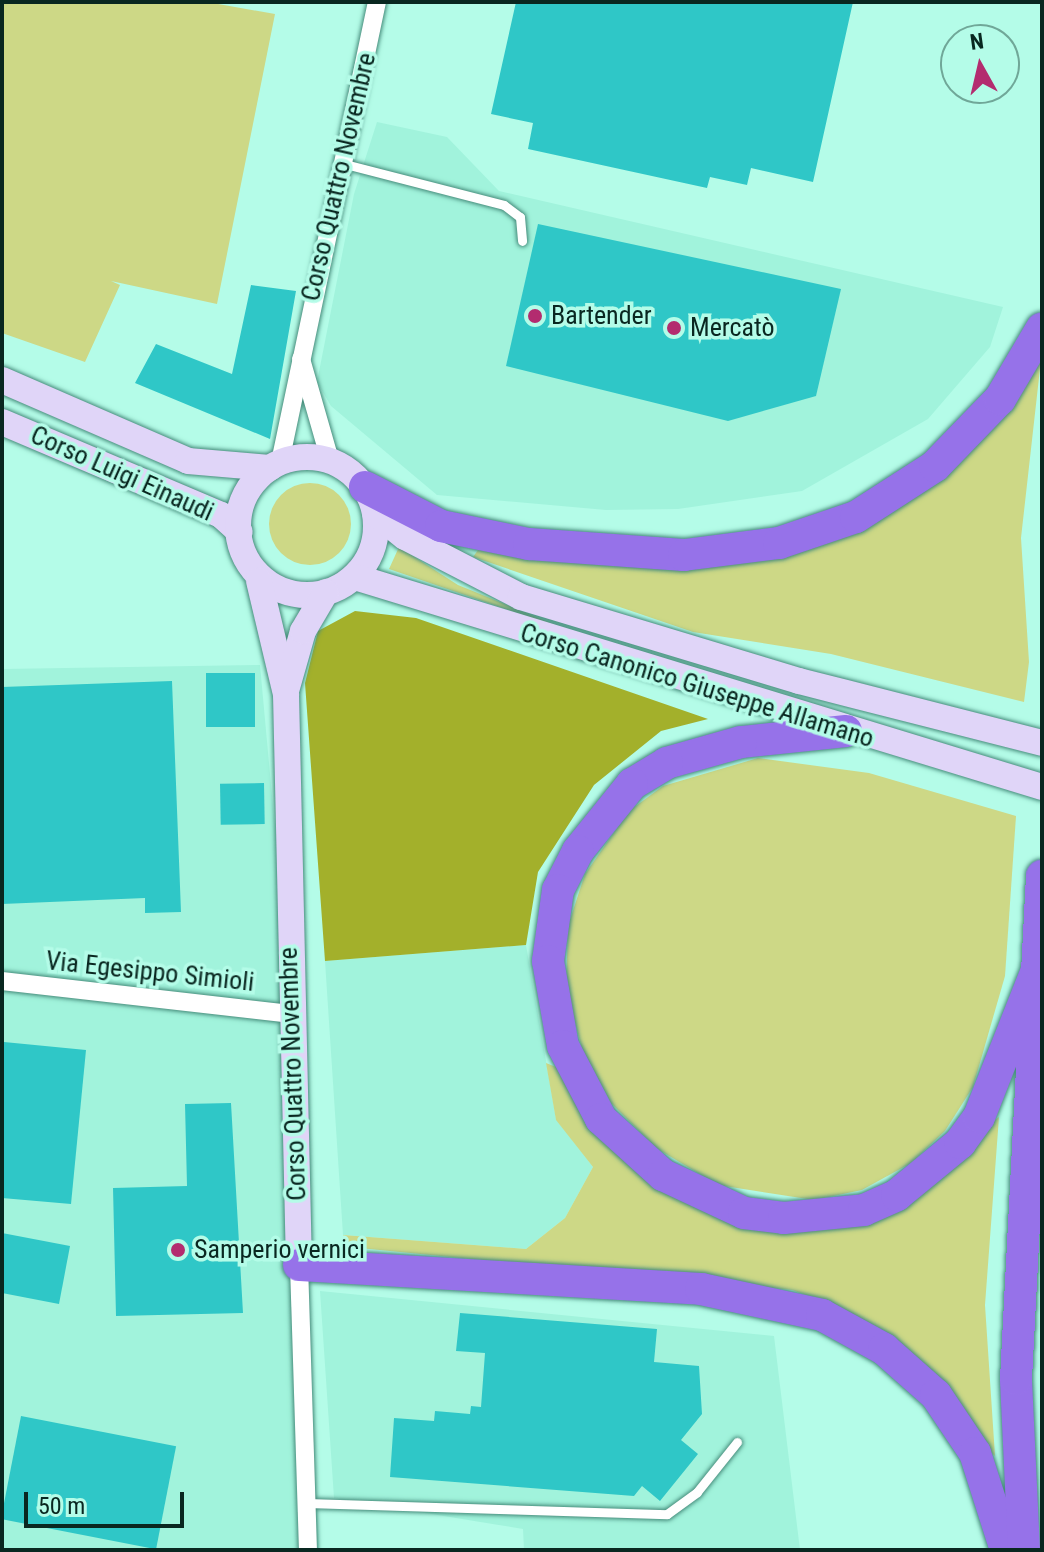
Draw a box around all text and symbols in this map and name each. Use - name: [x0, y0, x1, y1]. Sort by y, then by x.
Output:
- north arrow: [940, 24, 1020, 104]
- text: N: [968, 28, 985, 55]
- street label: Corso Quattro Novembre: [295, 50, 383, 304]
- place label: Bartender: [551, 300, 652, 332]
- marker: Bartender: [526, 307, 544, 325]
- place label: Mercatò: [690, 312, 774, 344]
- marker: Mercatò: [665, 319, 683, 337]
- street label: Corso Luigi Einaudi: [26, 420, 218, 528]
- street label: Corso Canonico Giuseppe Allamano: [517, 617, 877, 755]
- street label: Via Egesippo Simioli: [44, 946, 256, 998]
- street label: Corso Quattro Novembre: [273, 947, 313, 1201]
- place label: Samperio vernici: [194, 1234, 365, 1266]
- marker: Samperio vernici: [169, 1241, 187, 1259]
- scale bar: [28, 1476, 188, 1526]
- text: 50 m: [38, 1492, 85, 1520]

